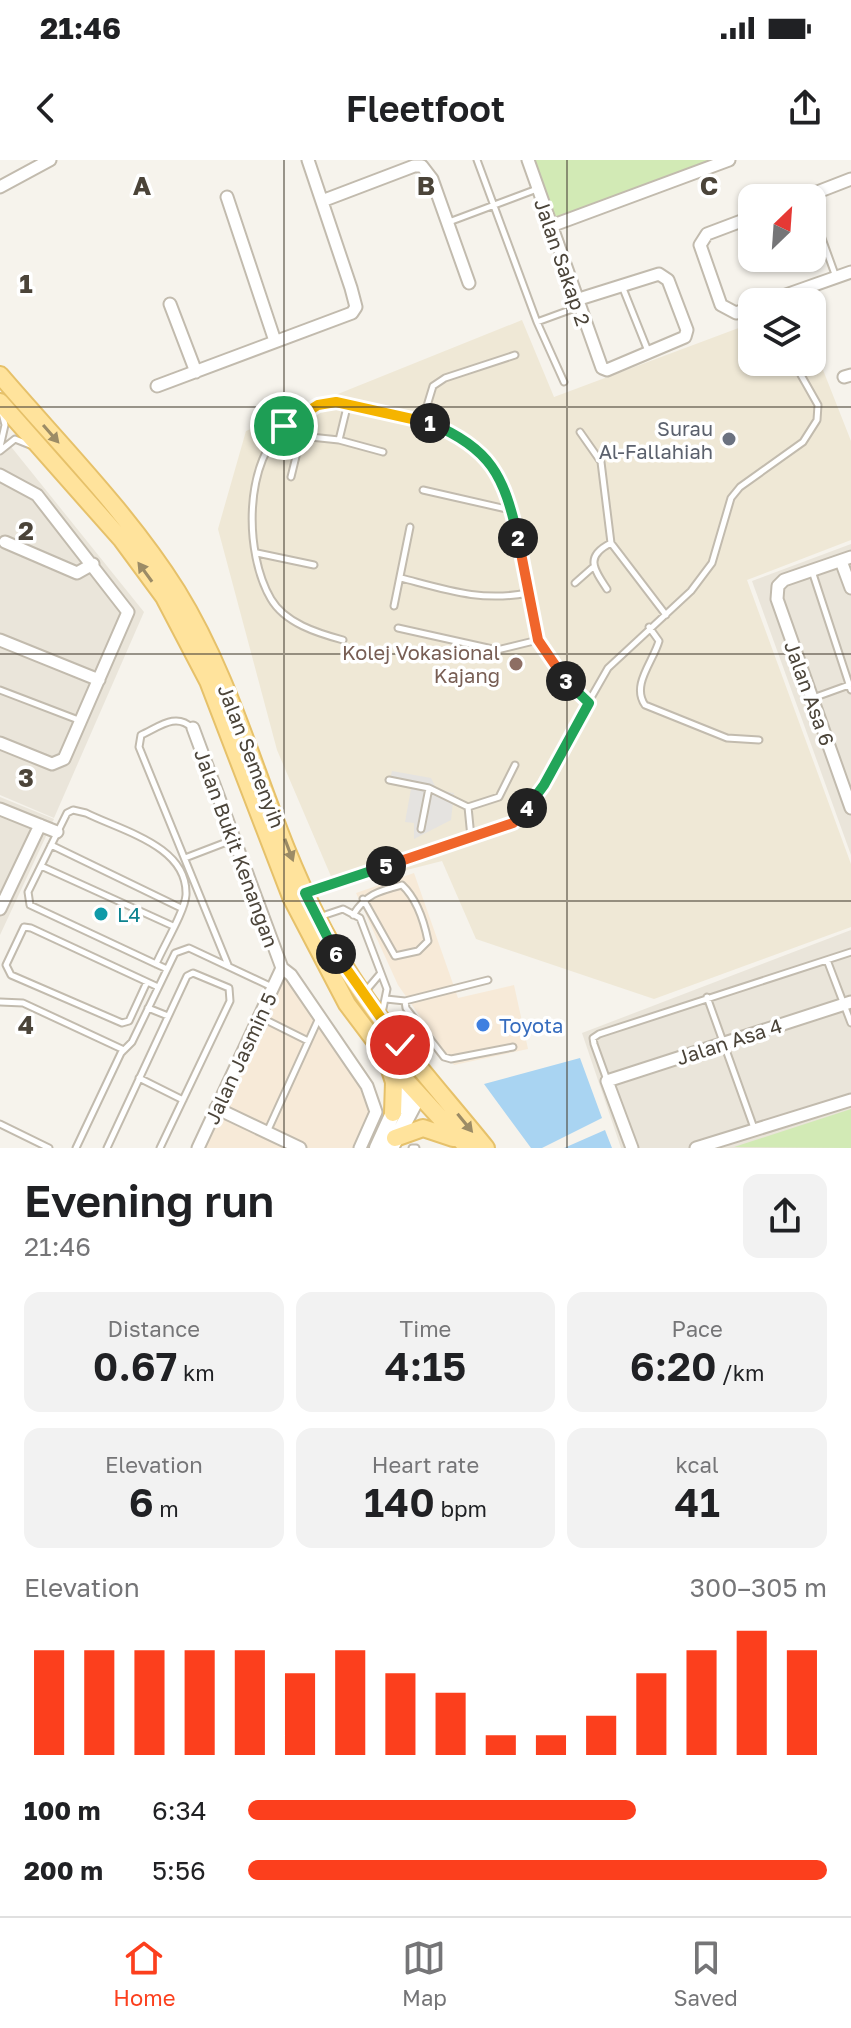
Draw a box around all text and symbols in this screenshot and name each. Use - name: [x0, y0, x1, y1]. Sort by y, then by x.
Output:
- text: 21:46: [40, 10, 121, 46]
- icon: back: [24, 86, 68, 130]
- icon: share: [783, 86, 827, 130]
- text: Fleetfoot: [346, 87, 505, 130]
- text: A: [133, 170, 152, 201]
- text: B: [417, 170, 435, 201]
- text: C: [700, 170, 718, 201]
- north arrow: [738, 184, 826, 272]
- map controls: [738, 184, 826, 376]
- street label: Jalan Sakap 2: [530, 195, 596, 329]
- text: 1: [19, 268, 33, 299]
- button: layers: [738, 288, 826, 376]
- pin: [250, 392, 318, 460]
- pin: 1: [410, 403, 450, 443]
- icon: arrive: [262, 404, 306, 448]
- text: 1: [424, 409, 436, 436]
- place label: Surau Al-Fallahiah: [599, 416, 713, 463]
- one-way arrow: [42, 424, 59, 444]
- marker: Surau Al-Fallahiah: [720, 430, 738, 448]
- text: 2: [18, 515, 34, 546]
- pin: 2: [498, 518, 538, 558]
- text: 2: [511, 524, 525, 551]
- one-way arrow: [138, 561, 154, 582]
- street label: Jalan Asa 6: [780, 637, 840, 749]
- place label: Kolej Vokasional Kajang: [342, 640, 500, 687]
- marker: Kolej Vokasional Kajang: [507, 655, 525, 673]
- pin: 3: [546, 661, 586, 701]
- text: 3: [559, 667, 573, 694]
- street label: Jalan Semenyih: [214, 681, 290, 831]
- street label: Jalan Bukit Kenangan: [190, 746, 284, 950]
- text: 3: [18, 762, 34, 793]
- pin: 4: [507, 788, 547, 828]
- text: 4: [520, 794, 534, 821]
- one-way arrow: [283, 839, 296, 863]
- pin: 5: [366, 846, 406, 886]
- text: 5: [379, 852, 393, 879]
- place label: L4: [117, 902, 141, 926]
- marker: L4: [92, 905, 110, 923]
- pin: 6: [316, 934, 356, 974]
- text: 6: [329, 940, 343, 967]
- street label: Jalan Jasmin 5: [199, 988, 281, 1128]
- text: 4: [18, 1009, 34, 1040]
- pin: [366, 1011, 434, 1079]
- place label: Toyota: [499, 1013, 563, 1037]
- street label: Jalan Asa 4: [673, 1013, 785, 1069]
- marker: Toyota: [474, 1016, 492, 1034]
- icon: check: [378, 1023, 422, 1067]
- one-way arrow: [456, 1112, 473, 1132]
- text: Evening run: [24, 1174, 274, 1227]
- button: share: [743, 1174, 827, 1258]
- text: 21:46: [24, 1231, 91, 1262]
- text: Distance: [108, 1315, 200, 1342]
- text: Time: [400, 1315, 451, 1342]
- text: Pace: [671, 1315, 723, 1342]
- text: 0.67: [93, 1342, 177, 1390]
- text: 4:15: [385, 1342, 466, 1390]
- text: 6:20: [630, 1342, 717, 1390]
- text: km: [177, 1359, 215, 1386]
- text: /km: [717, 1359, 765, 1386]
- text: Elevation: [105, 1451, 203, 1478]
- text: Heart rate: [372, 1451, 479, 1478]
- text: kcal: [675, 1451, 719, 1478]
- text: 6: [129, 1478, 154, 1526]
- text: 140: [364, 1478, 435, 1526]
- text: 41: [675, 1478, 720, 1526]
- text: m: [154, 1495, 179, 1522]
- text: bpm: [435, 1495, 487, 1522]
- text: Elevation: [24, 1572, 140, 1603]
- text: 300–305 m: [690, 1572, 827, 1603]
- text: 100 m: [24, 1795, 100, 1826]
- text: 6:34: [152, 1795, 207, 1826]
- text: 200 m: [24, 1855, 103, 1886]
- text: 5:56: [152, 1855, 206, 1886]
- tab: Home: [113, 1936, 175, 2011]
- tab: Map: [402, 1936, 447, 2011]
- tab: Saved: [673, 1936, 738, 2011]

